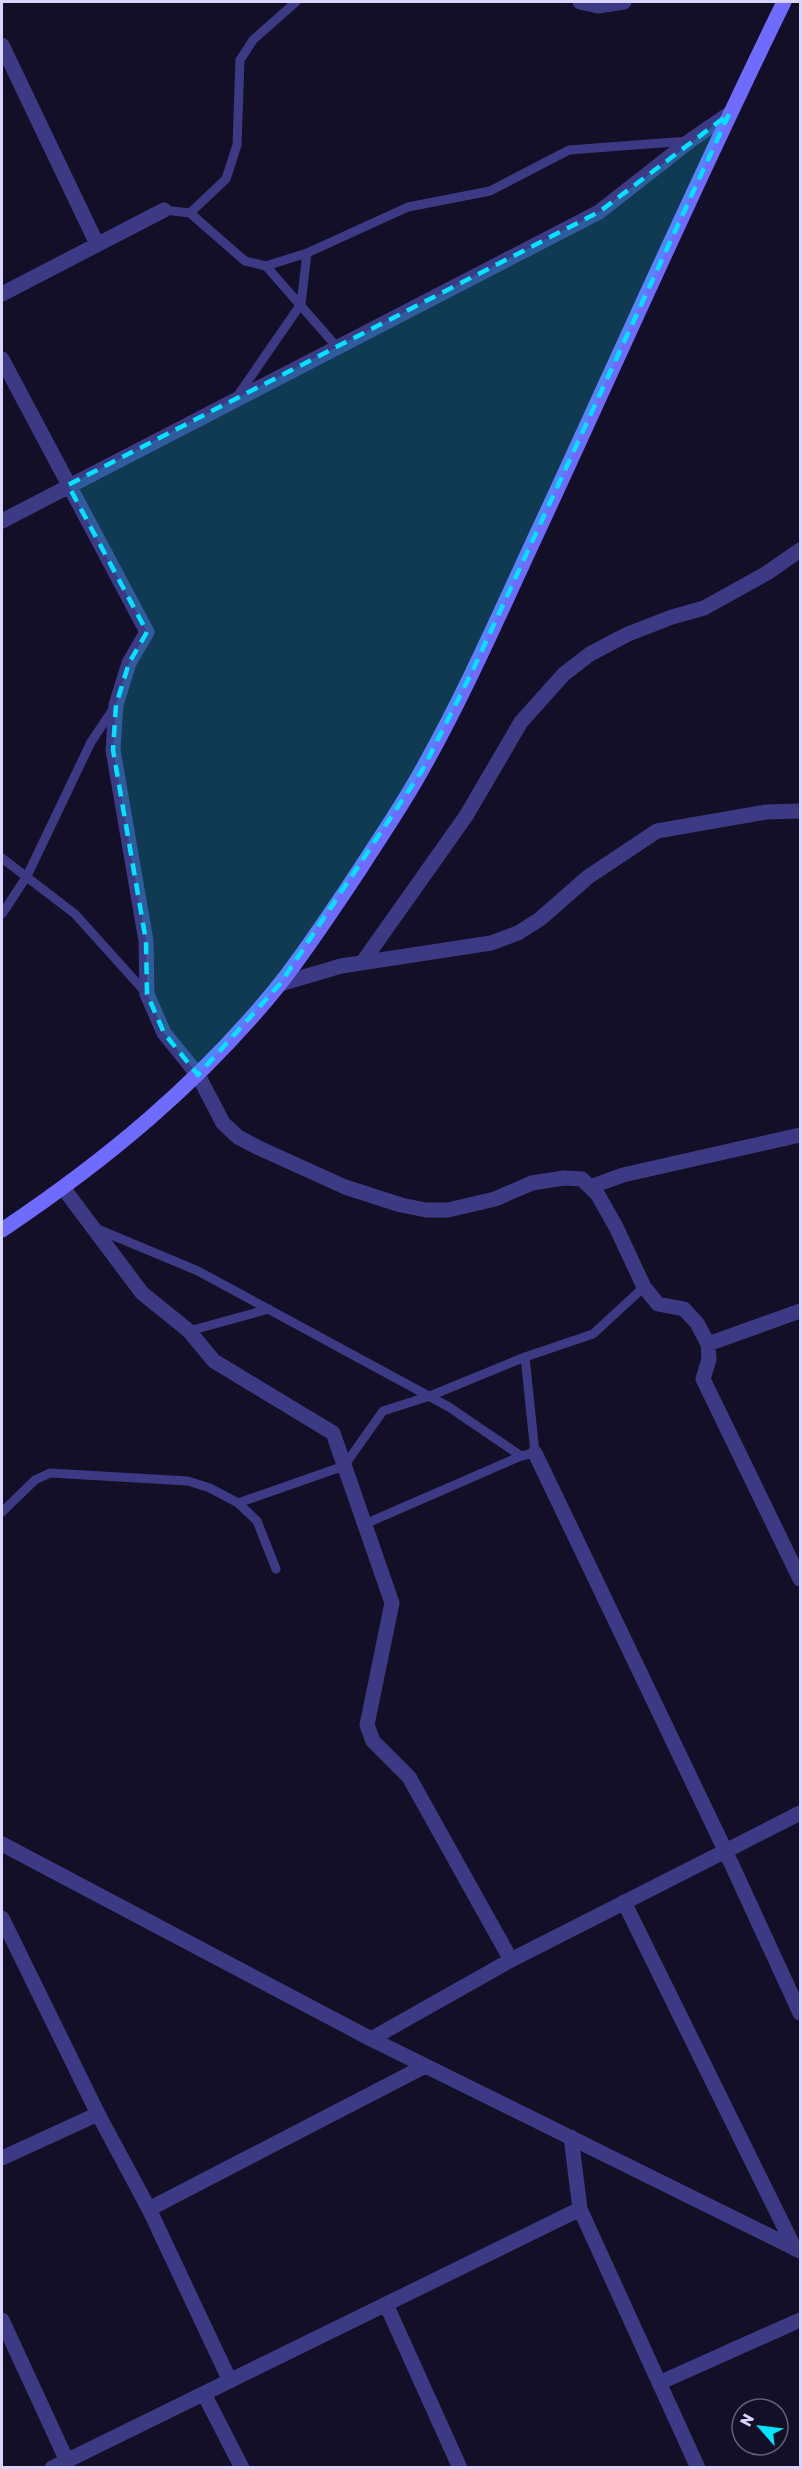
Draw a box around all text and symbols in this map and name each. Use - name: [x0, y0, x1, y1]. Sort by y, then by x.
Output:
- north arrow: [730, 2397, 790, 2457]
- text: N: [736, 2411, 758, 2430]

